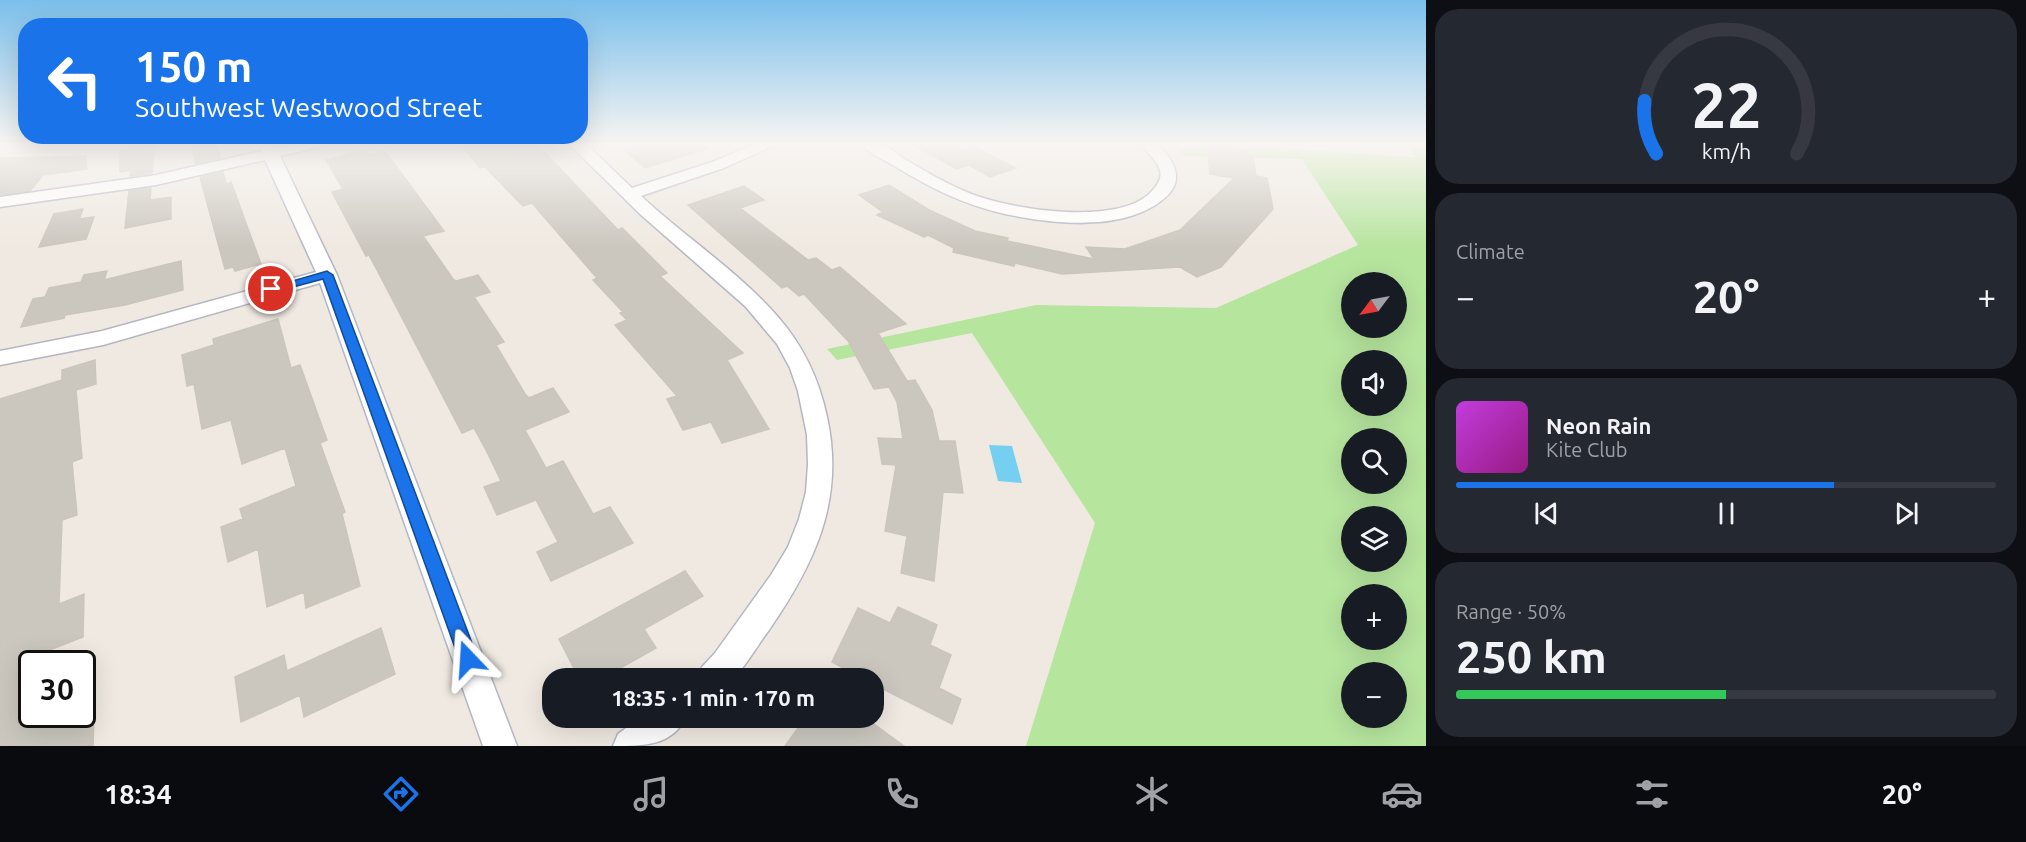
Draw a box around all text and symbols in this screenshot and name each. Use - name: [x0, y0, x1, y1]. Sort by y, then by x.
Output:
- icon: left: [36, 42, 114, 120]
- text: 150 m: [135, 43, 252, 90]
- text: 22: [1691, 70, 1761, 140]
- text: Southwest Westwood Street: [135, 92, 482, 122]
- text: km/h: [1701, 139, 1751, 163]
- text: Climate: [1456, 240, 1525, 263]
- pin: [245, 263, 296, 314]
- text: 20°: [1693, 271, 1759, 322]
- icon: arrive: [254, 272, 287, 305]
- north arrow: [1341, 272, 1407, 338]
- map controls: [1341, 272, 1407, 728]
- text: −: [1456, 278, 1475, 315]
- text: +: [1977, 278, 1996, 315]
- button: sound: [1341, 350, 1407, 416]
- text: Neon Rain: [1546, 413, 1651, 438]
- button: search: [1341, 428, 1407, 494]
- text: Kite Club: [1546, 438, 1628, 461]
- icon: previous: [1530, 497, 1563, 530]
- icon: pause: [1710, 497, 1743, 530]
- icon: next: [1890, 497, 1923, 530]
- button: layers: [1341, 506, 1407, 572]
- button: +: [1341, 584, 1407, 650]
- text: Range · 50%: [1456, 600, 1566, 623]
- position arrow: [436, 627, 500, 691]
- text: 250 km: [1456, 631, 1607, 682]
- speed limit sign: 30: [18, 650, 96, 728]
- button: −: [1341, 662, 1407, 728]
- text: 18:35 · 1 min · 170 m: [611, 685, 815, 710]
- icon: directions: [380, 773, 422, 815]
- icon: music: [630, 773, 672, 815]
- icon: phone: [881, 773, 923, 815]
- icon: climate: [1131, 773, 1173, 815]
- icon: car: [1381, 773, 1423, 815]
- icon: filters: [1631, 773, 1673, 815]
- text: 18:34: [104, 779, 172, 809]
- text: 20°: [1882, 779, 1922, 809]

